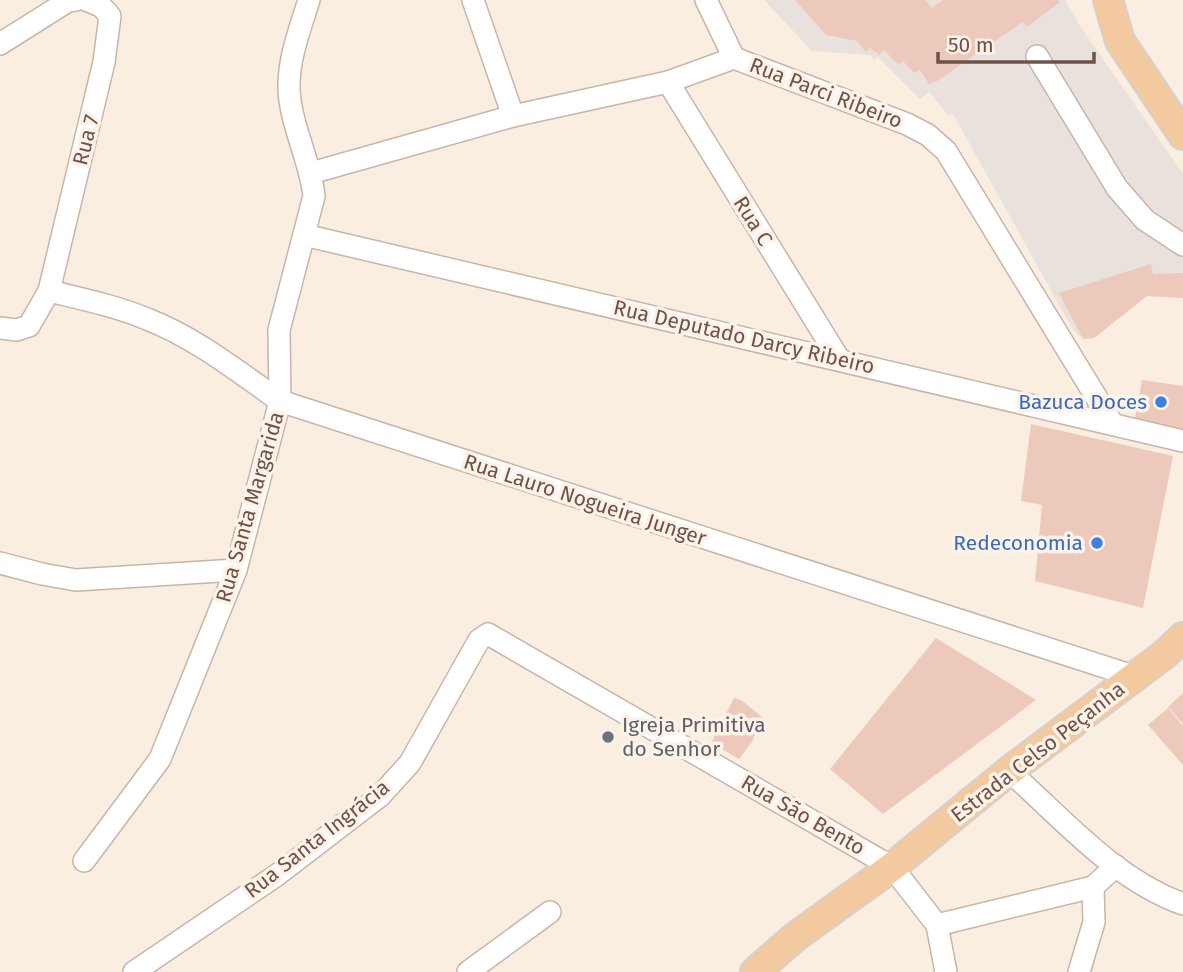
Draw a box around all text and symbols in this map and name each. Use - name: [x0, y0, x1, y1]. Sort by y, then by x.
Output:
- scale bar: [938, 21, 1094, 65]
- text: 50 m: [948, 32, 994, 58]
- street label: Rua Parci Ribeiro: [746, 52, 906, 134]
- street label: Rua 7: [67, 112, 105, 168]
- street label: Rua C: [728, 191, 778, 251]
- street label: Rua Deputado Darcy Ribeiro: [611, 294, 877, 380]
- place label: Bazuca Doces: [1018, 389, 1147, 415]
- marker: Bazuca Doces: [1153, 394, 1169, 410]
- street label: Rua Santa Margarida: [210, 409, 290, 605]
- street label: Rua Lauro Nogueira Junger: [460, 448, 710, 552]
- place label: Redeconomia: [953, 530, 1083, 556]
- marker: Redeconomia: [1089, 535, 1105, 551]
- street label: Estrada Celso Peçanha: [946, 676, 1130, 828]
- place label: Igreja Primitiva do Senhor: [622, 712, 766, 762]
- marker: Igreja Primitiva do Senhor: [600, 729, 616, 745]
- street label: Rua São Bento: [736, 769, 870, 861]
- street label: Rua Santa Ingrácia: [239, 774, 395, 904]

